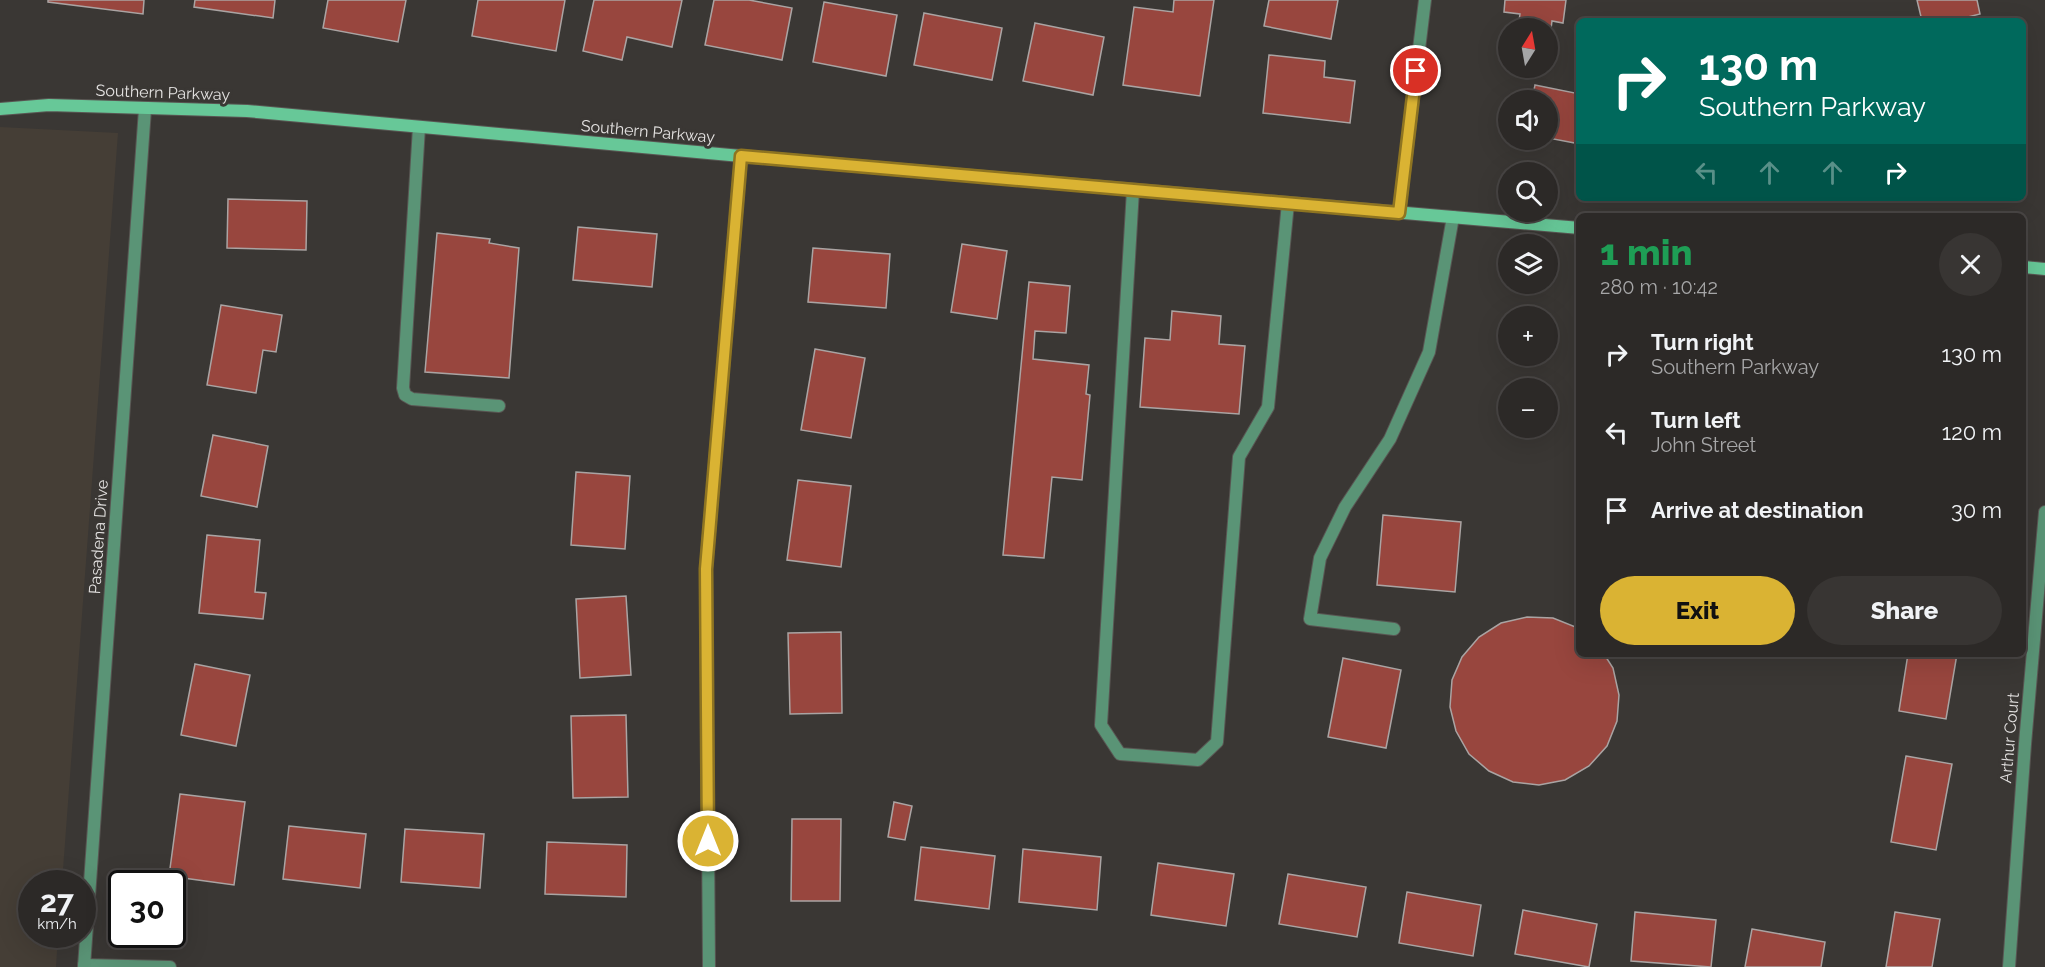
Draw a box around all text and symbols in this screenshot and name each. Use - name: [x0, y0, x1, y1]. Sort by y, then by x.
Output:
- north arrow: [1498, 18, 1558, 78]
- map controls: [1498, 18, 1558, 438]
- text: 130 m: [1699, 41, 1818, 90]
- icon: right: [1600, 42, 1678, 120]
- pin: [1390, 45, 1441, 96]
- icon: arrive: [1399, 54, 1432, 87]
- street label: Southern Parkway: [95, 81, 231, 104]
- button: sound: [1498, 90, 1558, 150]
- text: Southern Parkway: [1699, 91, 1926, 122]
- street label: Southern Parkway: [580, 116, 716, 147]
- icon: left: [1690, 156, 1723, 189]
- icon: ahead: [1753, 156, 1786, 189]
- icon: ahead: [1816, 156, 1849, 189]
- icon: right: [1879, 156, 1912, 189]
- button: search: [1498, 162, 1558, 222]
- text: 1 min: [1600, 231, 1692, 273]
- button: close: [1939, 233, 2002, 296]
- button: layers: [1498, 234, 1558, 294]
- text: 280 m · 10:42: [1600, 275, 1718, 299]
- button: +: [1498, 306, 1558, 366]
- text: Turn right: [1651, 329, 1754, 355]
- icon: right: [1600, 338, 1633, 371]
- text: 130 m: [1942, 341, 2002, 367]
- text: Southern Parkway: [1651, 355, 1819, 379]
- button: −: [1498, 378, 1558, 438]
- text: Turn left: [1651, 407, 1741, 433]
- icon: left: [1600, 416, 1633, 449]
- text: 120 m: [1942, 419, 2002, 445]
- text: John Street: [1651, 433, 1756, 457]
- street label: Pasadena Drive: [85, 479, 112, 595]
- icon: arrive: [1600, 494, 1633, 527]
- text: Arrive at destination: [1651, 497, 1864, 523]
- text: 30 m: [1951, 497, 2002, 523]
- button: Exit: [1600, 576, 1795, 645]
- button: Share: [1807, 576, 2002, 645]
- street label: Arthur Court: [1996, 691, 2023, 784]
- position arrow: [676, 809, 740, 873]
- speed limit sign: 30: [108, 870, 186, 948]
- text: 27: [40, 884, 74, 919]
- text: km/h: [37, 915, 77, 933]

